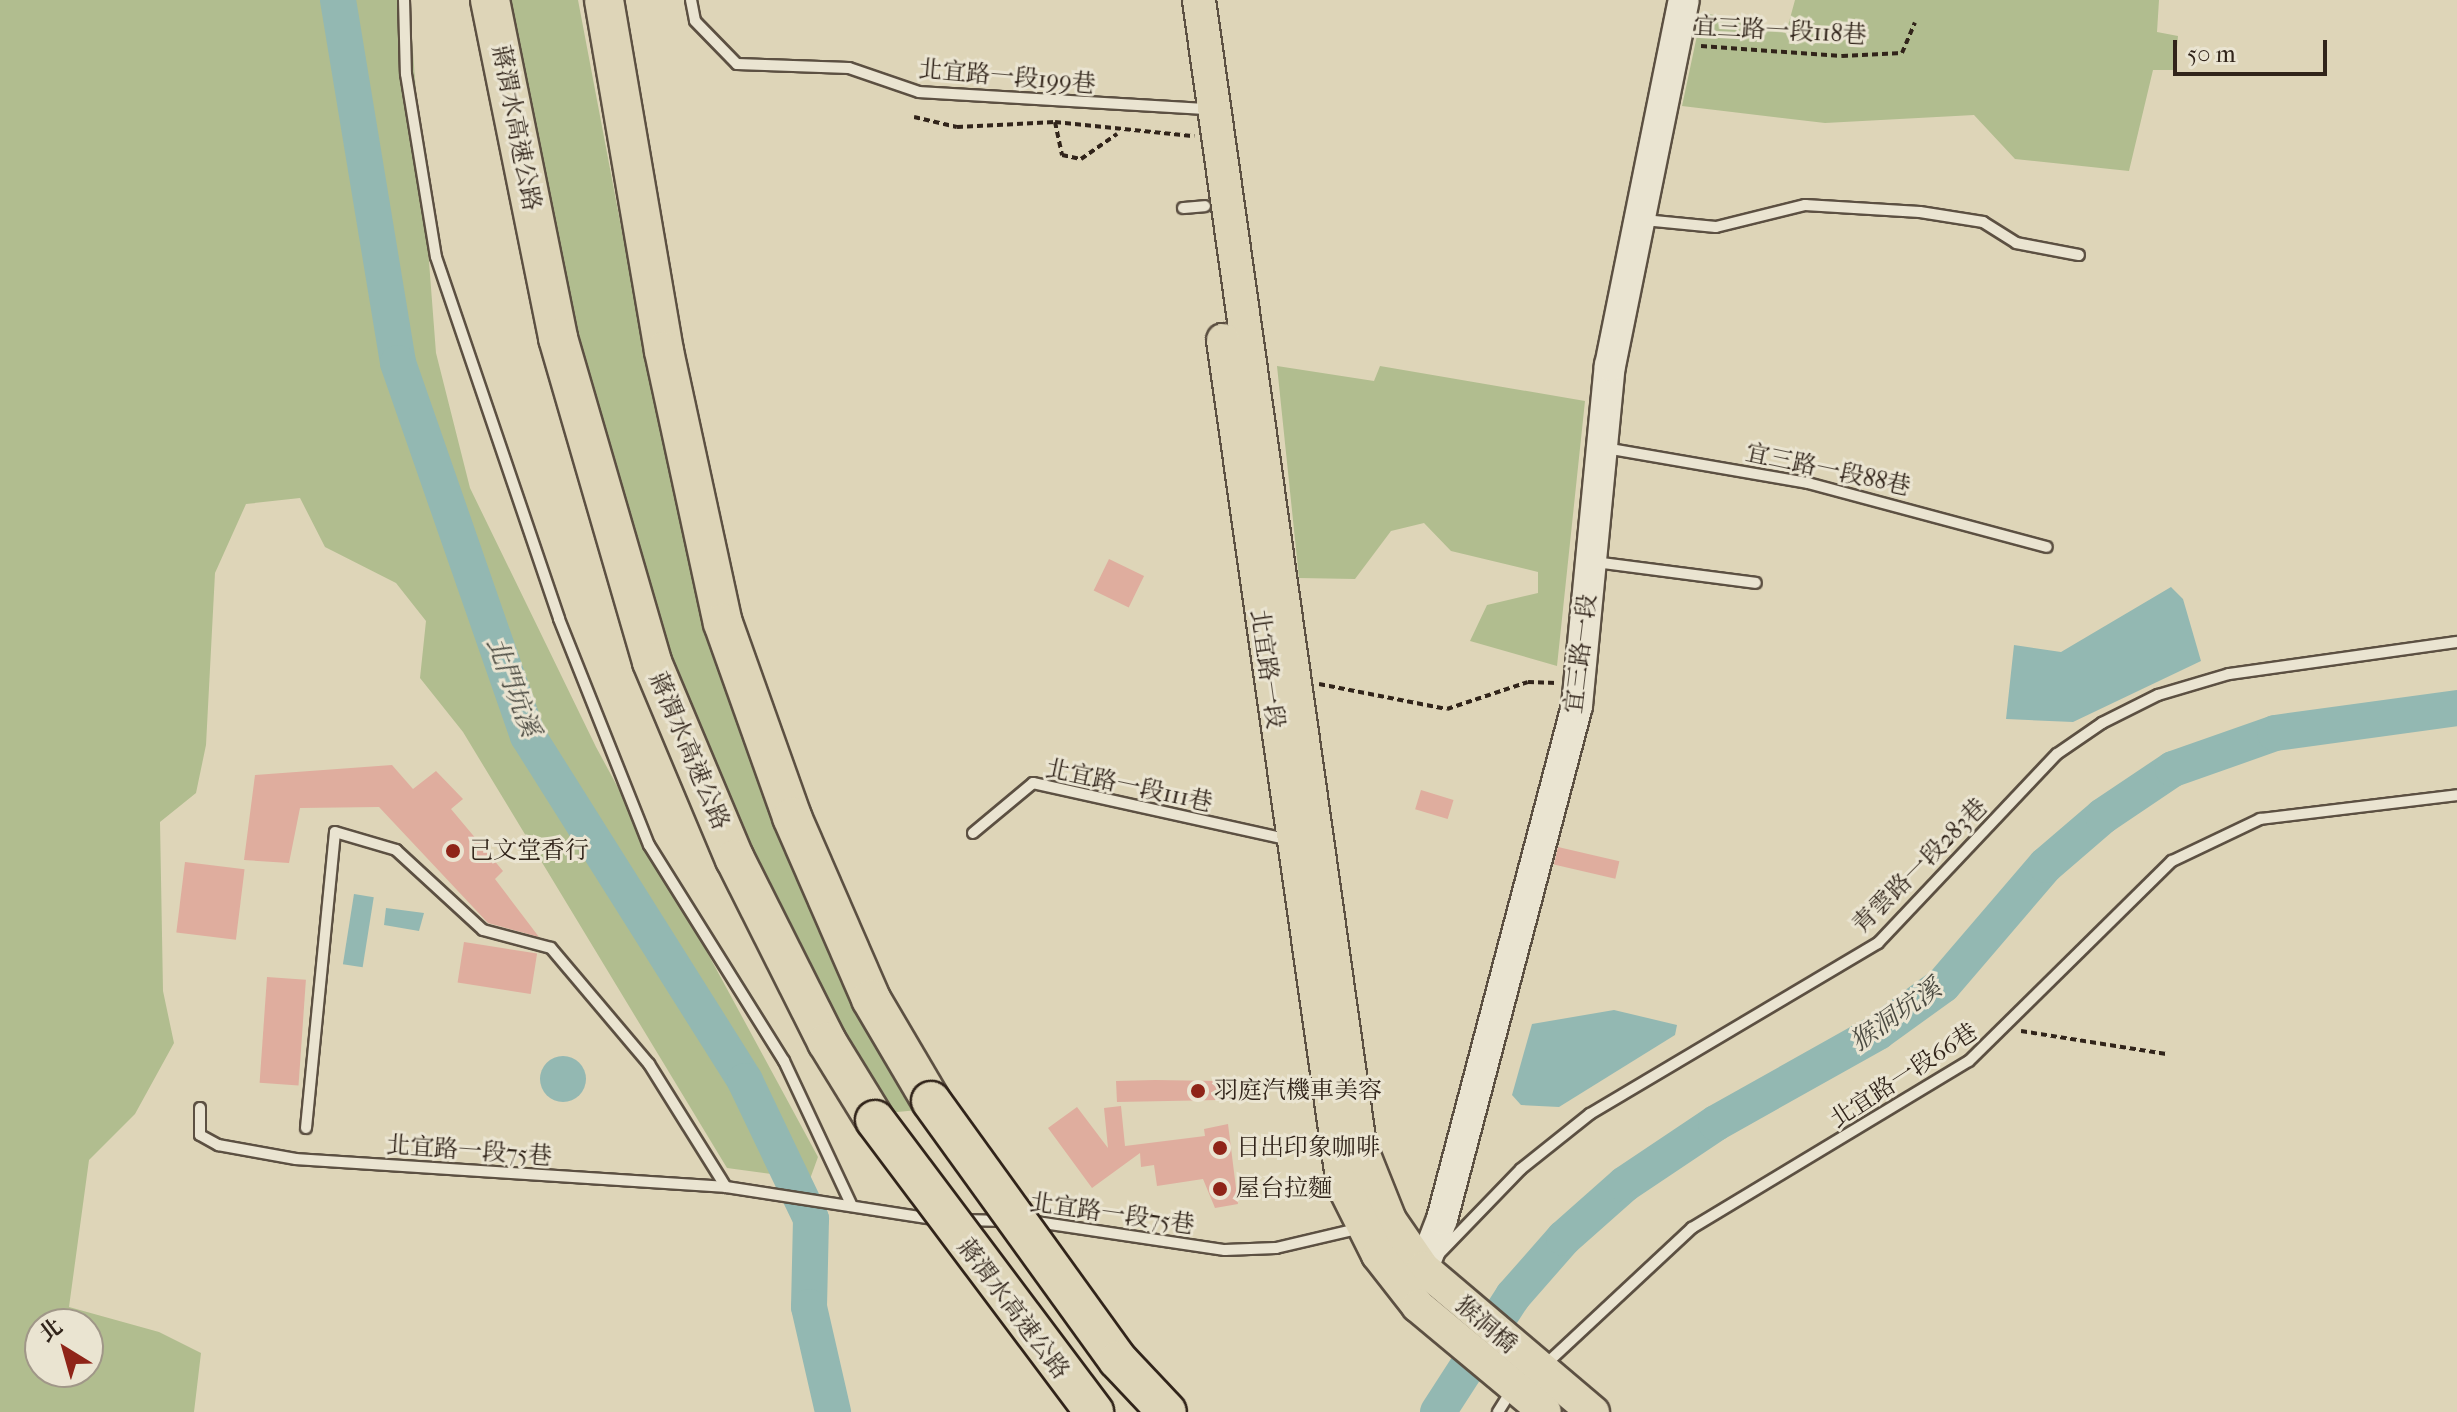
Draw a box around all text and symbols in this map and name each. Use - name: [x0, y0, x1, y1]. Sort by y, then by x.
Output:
- street label: 宜三路一段118巷: [1693, 12, 1867, 50]
- scale bar: [2177, 24, 2331, 74]
- text: 50 m: [2187, 40, 2236, 68]
- street label: 蔣渭水高速公路: [486, 43, 546, 213]
- street label: 北宜路一段199巷: [917, 55, 1097, 99]
- street label: 宜三路一段88巷: [1743, 438, 1913, 502]
- street label: 宜三路一段: [1559, 593, 1603, 715]
- street label: 北宜路一段: [1244, 608, 1290, 730]
- water label: 北門坑溪: [480, 633, 546, 741]
- street label: 蔣渭水高速公路: [643, 668, 735, 834]
- street label: 北宜路一段111巷: [1043, 754, 1215, 818]
- street label: 青雲路一段283巷: [1847, 793, 1993, 939]
- place label: 己文堂香行: [469, 837, 589, 865]
- marker: 己文堂香行: [444, 842, 462, 860]
- water label: 猴洞坑溪: [1844, 972, 1948, 1058]
- street label: 北宜路一段66巷: [1825, 1018, 1983, 1134]
- place label: 羽庭汽機車美容: [1214, 1077, 1382, 1105]
- marker: 羽庭汽機車美容: [1189, 1082, 1207, 1100]
- street label: 北宜路一段75巷: [385, 1131, 553, 1171]
- place label: 日出印象咖啡: [1236, 1134, 1380, 1162]
- marker: 日出印象咖啡: [1211, 1139, 1229, 1157]
- place label: 屋台拉麵: [1236, 1175, 1332, 1203]
- marker: 屋台拉麵: [1211, 1180, 1229, 1198]
- street label: 北宜路一段75巷: [1028, 1188, 1196, 1240]
- street label: 蔣渭水高速公路: [951, 1233, 1075, 1385]
- street label: 猴洞橋: [1449, 1291, 1523, 1359]
- north arrow: [24, 1308, 104, 1388]
- text: 北: [34, 1313, 67, 1347]

